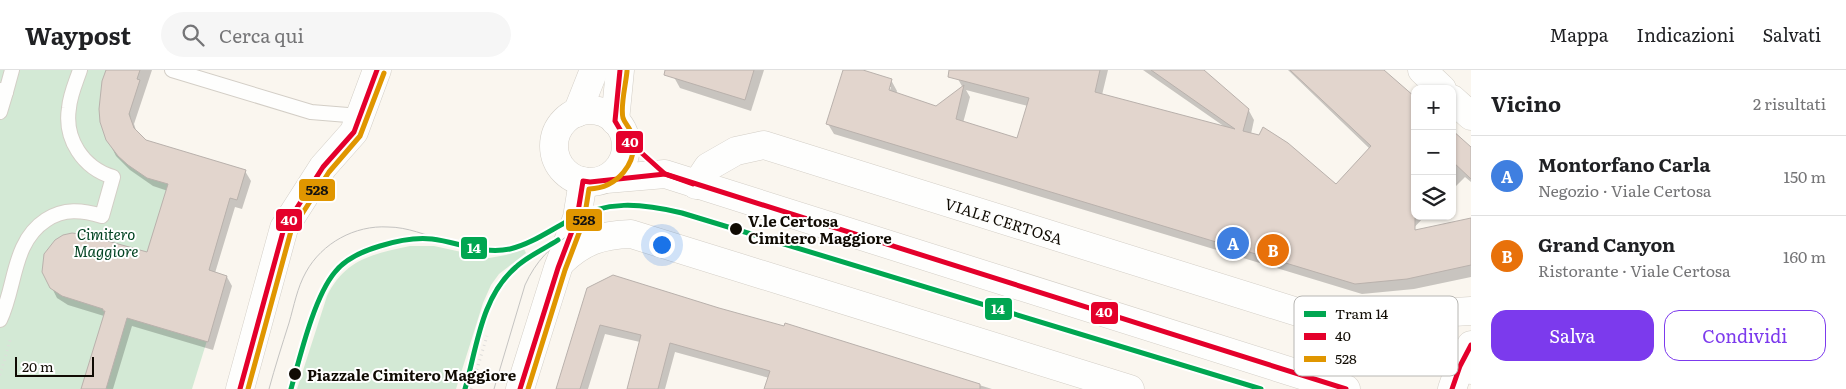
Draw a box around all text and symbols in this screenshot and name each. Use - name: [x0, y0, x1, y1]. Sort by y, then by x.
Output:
- search box: [161, 12, 511, 57]
- text: Waypost: [25, 17, 131, 52]
- icon: search: [179, 21, 207, 49]
- text: Cerca qui: [219, 21, 304, 49]
- text: Mappa: [1550, 21, 1609, 48]
- text: Indicazioni: [1637, 21, 1734, 48]
- text: Salvati: [1762, 21, 1821, 48]
- map controls: [1411, 85, 1456, 220]
- button: +: [1411, 85, 1456, 130]
- text: Vicino: [1491, 87, 1561, 118]
- text: 2 risultati: [1753, 91, 1826, 115]
- line badge: 40: [615, 130, 644, 154]
- button: −: [1411, 130, 1456, 175]
- text: 40: [621, 131, 639, 151]
- text: Montorfano Carla: [1538, 150, 1711, 178]
- text: A: [1501, 164, 1513, 188]
- text: 150 m: [1783, 164, 1826, 188]
- button: layers: [1411, 175, 1456, 220]
- line badge: 528: [298, 178, 336, 202]
- text: Negozio · Viale Certosa: [1538, 178, 1712, 202]
- text: 528: [305, 179, 329, 199]
- street label: VIALE CERTOSA: [942, 191, 1066, 249]
- line badge: 40: [275, 208, 303, 232]
- line badge: 528: [565, 208, 603, 232]
- text: 40: [280, 209, 298, 229]
- text: 528: [572, 209, 596, 229]
- place label: V.le Certosa Cimitero Maggiore: [748, 209, 892, 249]
- marker: V.le Certosa Cimitero Maggiore: [728, 221, 744, 237]
- park label: Cimitero Maggiore: [74, 222, 138, 262]
- pin: A: [1217, 224, 1249, 262]
- text: Grand Canyon: [1538, 230, 1675, 258]
- pin: B: [1257, 231, 1289, 269]
- your location: [649, 232, 675, 258]
- line badge: 14: [460, 236, 488, 260]
- text: 14: [467, 237, 481, 257]
- text: B: [1501, 244, 1513, 268]
- text: 160 m: [1783, 244, 1826, 268]
- text: Ristorante · Viale Certosa: [1538, 258, 1731, 282]
- legend: [1294, 296, 1458, 376]
- line badge: 14: [984, 297, 1013, 321]
- text: 14: [991, 298, 1005, 318]
- line badge: 40: [1090, 301, 1119, 325]
- text: 40: [1095, 301, 1113, 321]
- text: Tram 14: [1335, 303, 1389, 323]
- button: Salva: [1491, 310, 1654, 361]
- button: Condividi: [1664, 310, 1826, 361]
- text: 40: [1335, 325, 1351, 345]
- text: 528: [1335, 348, 1357, 368]
- scale bar: [15, 354, 94, 377]
- text: 20 m: [22, 356, 54, 376]
- place label: Piazzale Cimitero Maggiore: [307, 363, 517, 386]
- marker: Piazzale Cimitero Maggiore: [287, 366, 303, 382]

